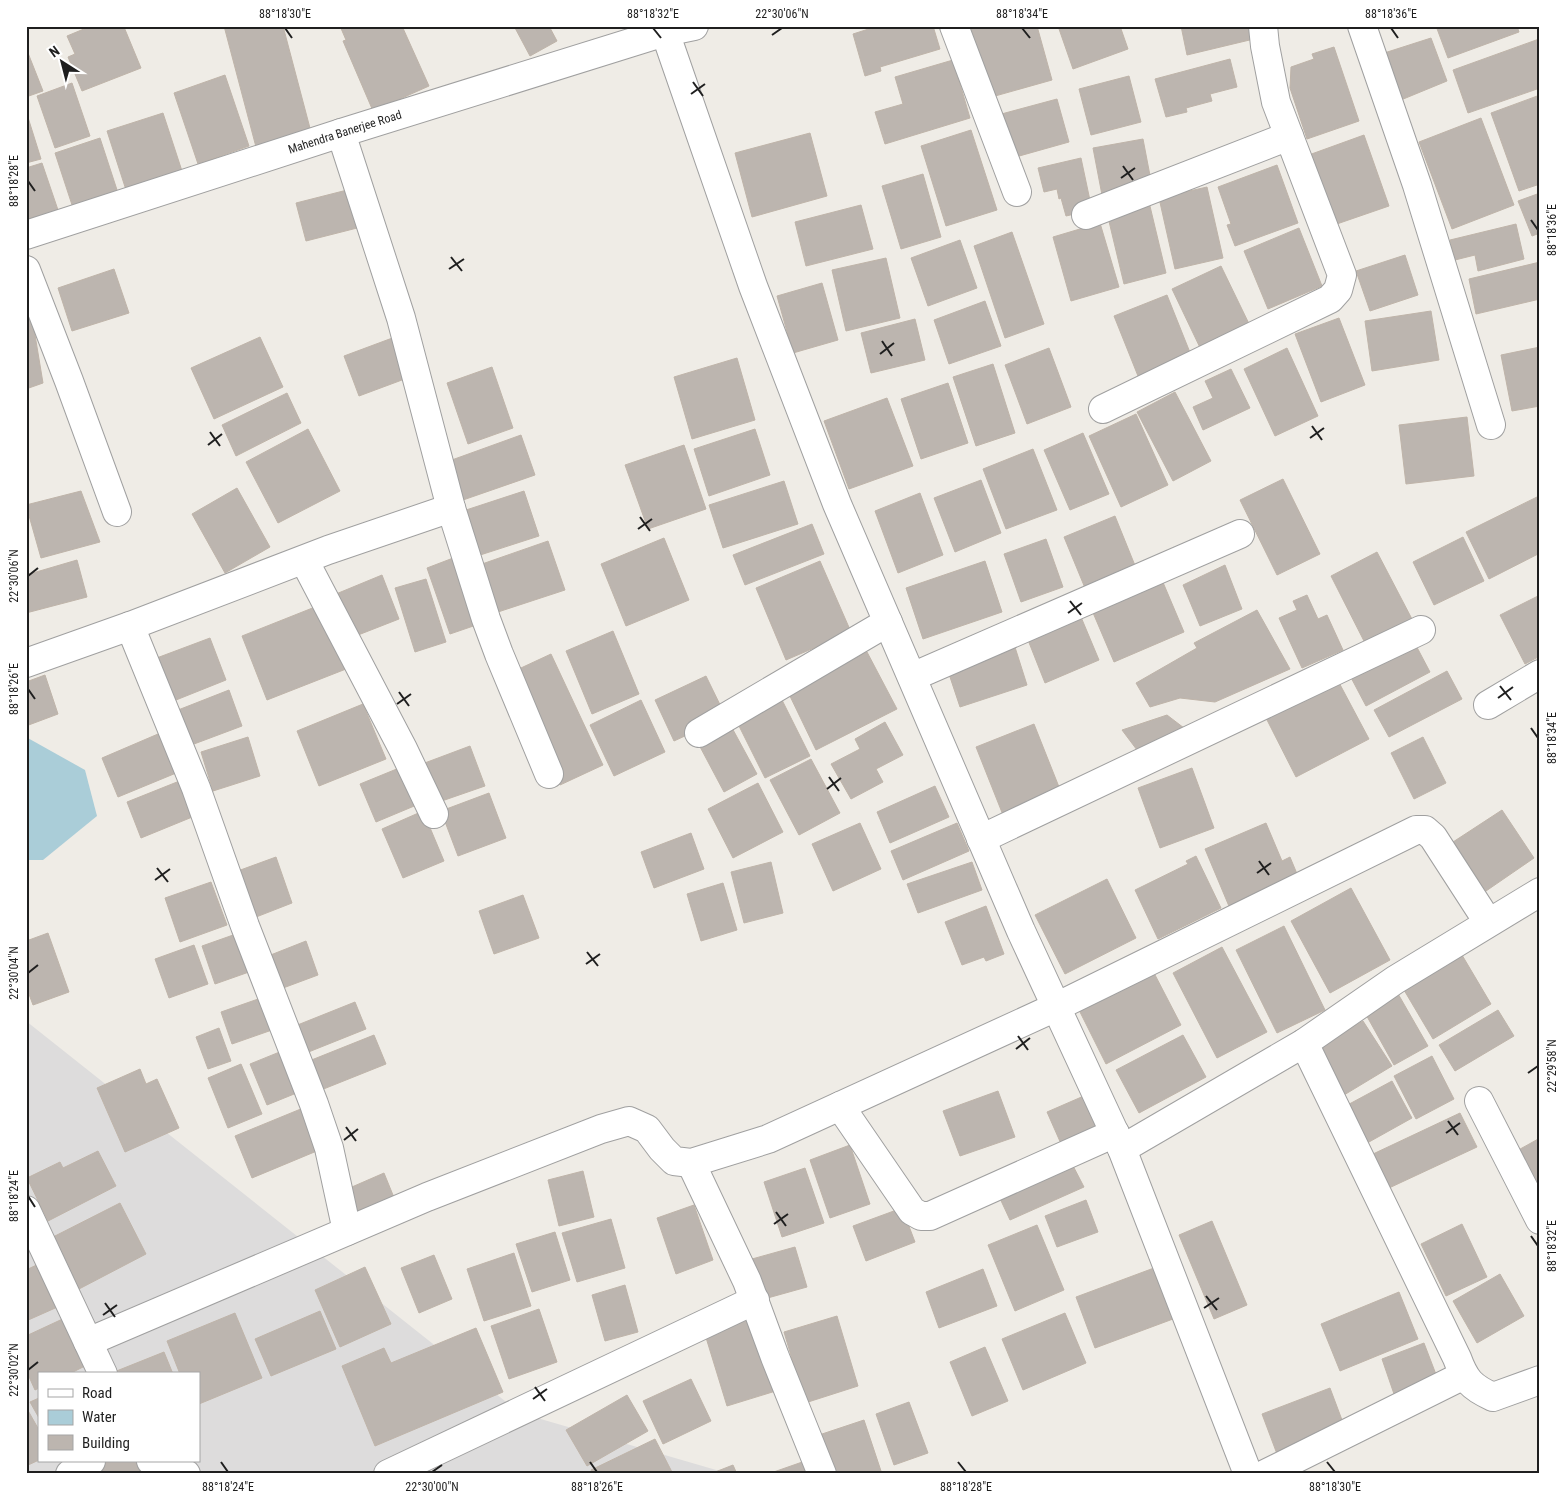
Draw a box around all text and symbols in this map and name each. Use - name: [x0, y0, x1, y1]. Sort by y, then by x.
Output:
- text: 88°18'30"E: [259, 7, 311, 21]
- text: 88°18'32"E: [627, 7, 679, 21]
- text: 22°30'06"N: [755, 7, 809, 21]
- text: 88°18'34"E: [996, 7, 1048, 21]
- text: 88°18'36"E: [1365, 7, 1417, 21]
- north arrow: [38, 38, 88, 88]
- text: N: [46, 42, 63, 60]
- street label: Mahendra Banerjee Road: [286, 108, 403, 157]
- text: 88°18'28"E: [7, 155, 21, 207]
- text: 88°18'36"E: [1545, 204, 1559, 256]
- text: 22°30'06"N: [7, 549, 21, 603]
- text: 88°18'26"E: [7, 663, 21, 715]
- text: 88°18'34"E: [1545, 712, 1559, 764]
- text: 22°30'04"N: [7, 946, 21, 1000]
- text: 22°29'58"N: [1545, 1039, 1559, 1093]
- text: 88°18'24"E: [7, 1170, 21, 1222]
- text: 88°18'32"E: [1545, 1220, 1559, 1272]
- text: 22°30'02"N: [7, 1343, 21, 1397]
- legend: [38, 1372, 200, 1462]
- text: Road: [82, 1384, 112, 1402]
- text: Water: [82, 1408, 117, 1426]
- text: Building: [82, 1434, 130, 1452]
- text: 88°18'24"E: [202, 1480, 254, 1494]
- text: 22°30'00"N: [405, 1480, 459, 1494]
- text: 88°18'26"E: [571, 1480, 623, 1494]
- text: 88°18'28"E: [940, 1480, 992, 1494]
- text: 88°18'30"E: [1309, 1480, 1361, 1494]

